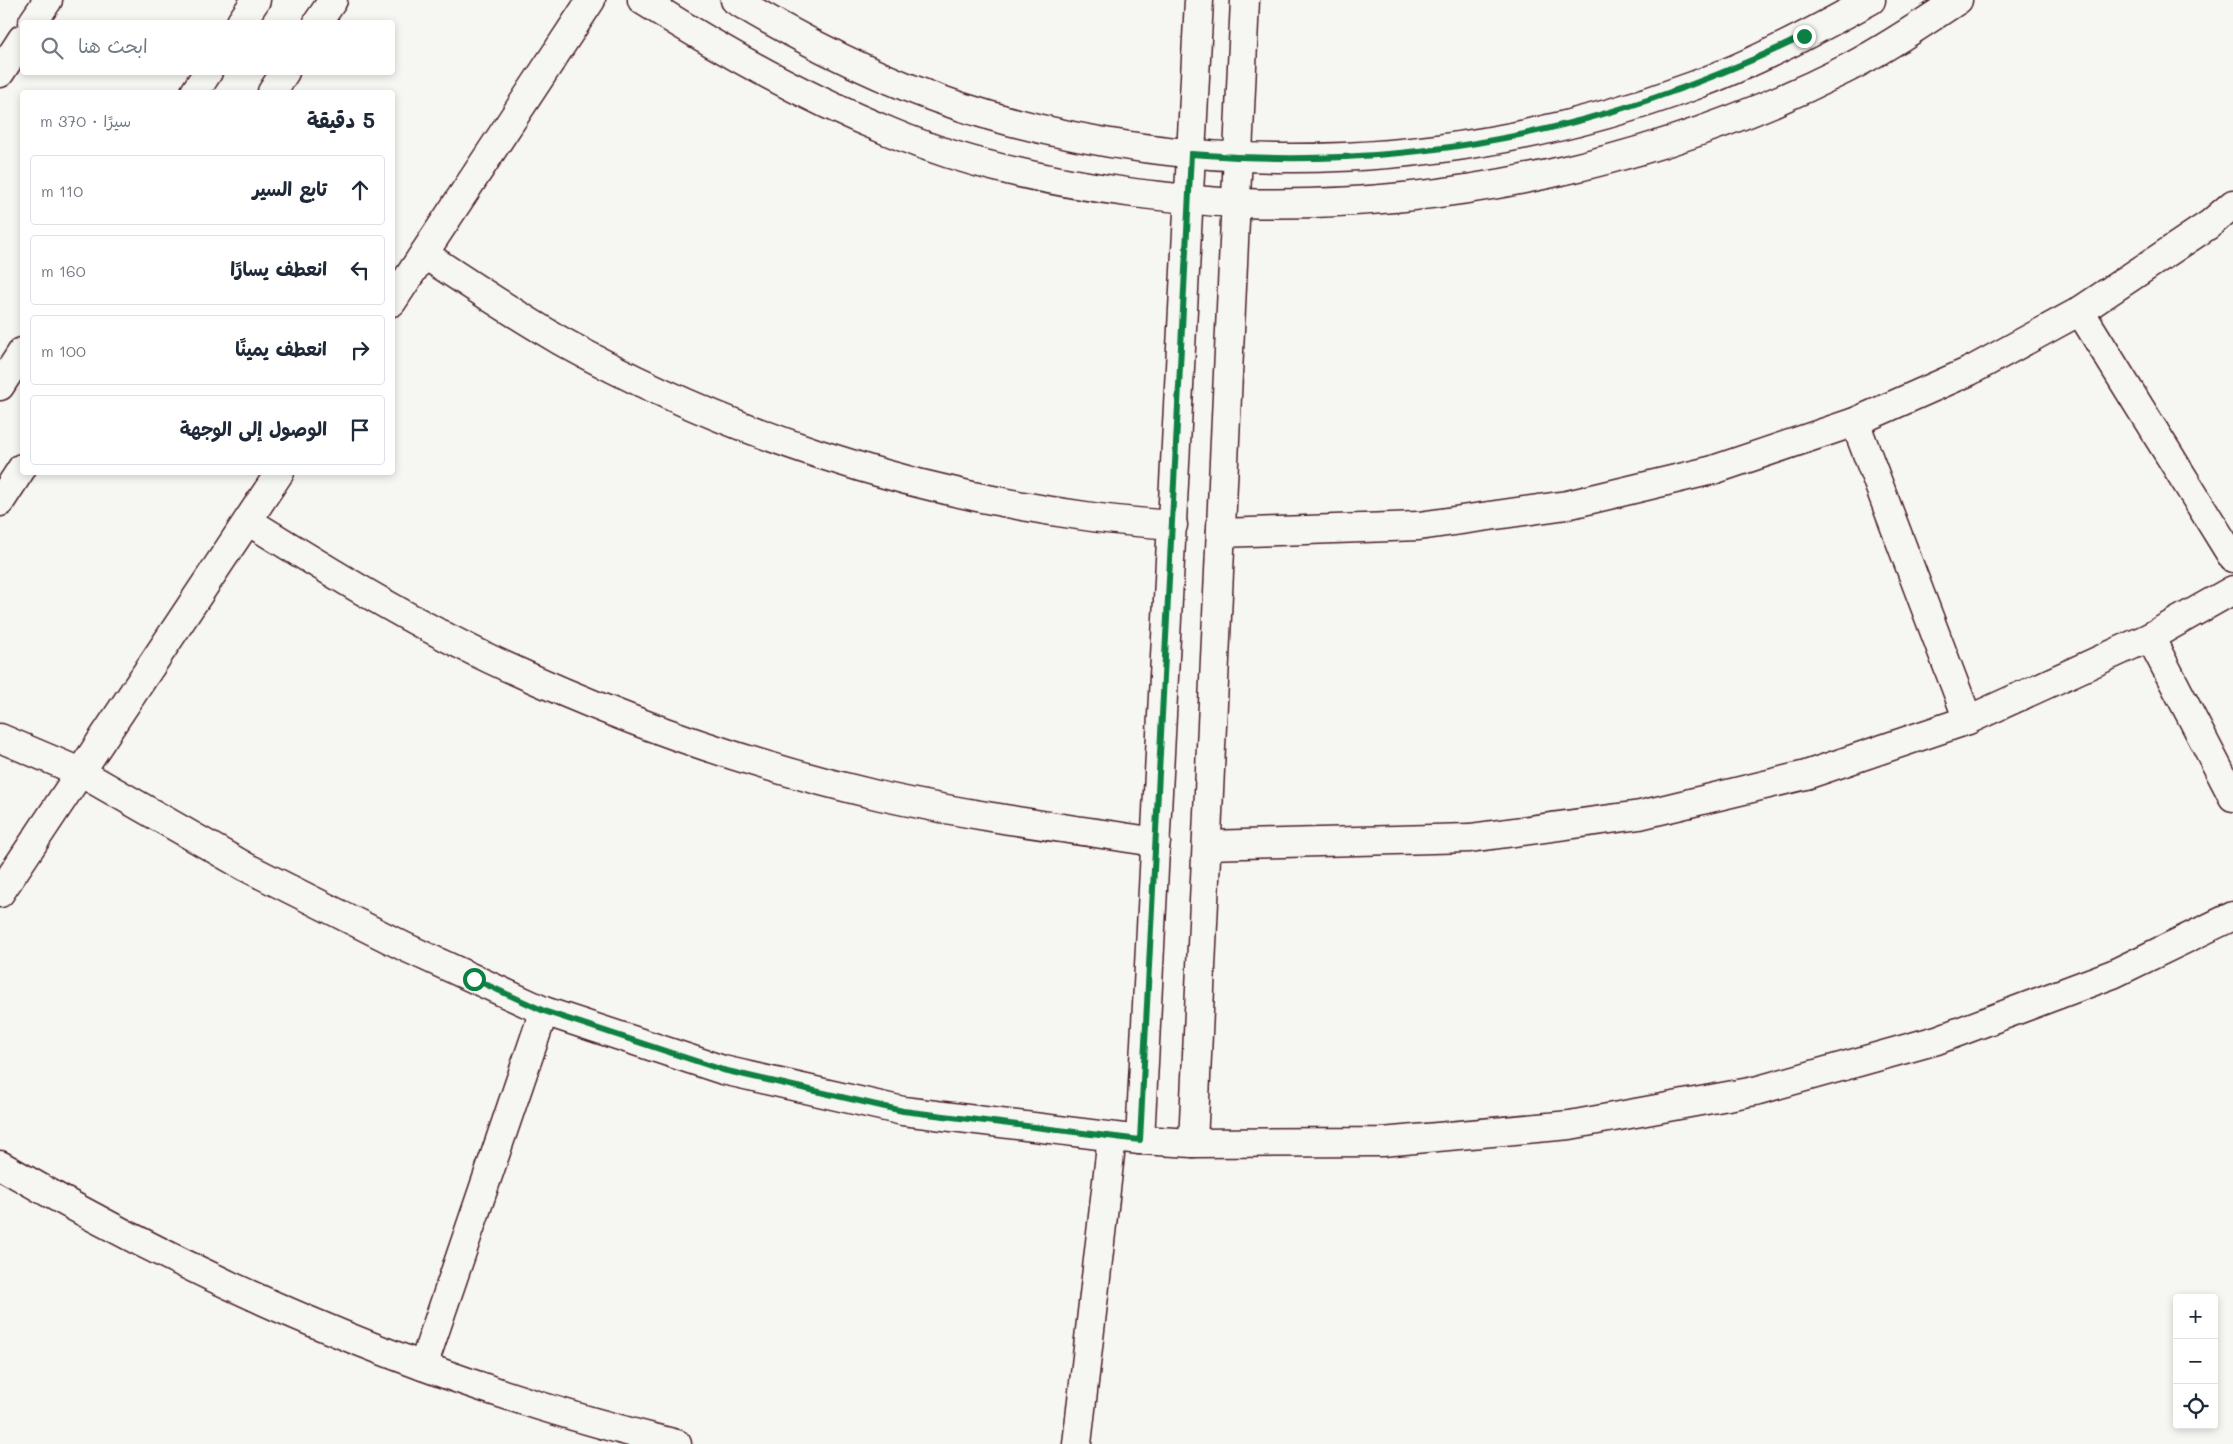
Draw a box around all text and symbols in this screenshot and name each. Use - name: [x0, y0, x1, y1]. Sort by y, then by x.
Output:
- search box: [20, 20, 395, 75]
- route end: [1793, 25, 1816, 48]
- text: ابحث هنا: [78, 33, 148, 58]
- icon: search: [38, 34, 66, 62]
- text: 5 دقيقة: [307, 106, 375, 133]
- text: سيرًا · 370 m: [40, 110, 131, 131]
- text: تابع السير: [252, 176, 327, 201]
- icon: ahead: [346, 176, 374, 204]
- text: 110 m: [41, 180, 83, 201]
- text: انعطف يسارًا: [230, 256, 327, 281]
- icon: left: [346, 256, 374, 284]
- text: 160 m: [41, 260, 86, 281]
- text: انعطف يمينًا: [235, 336, 327, 361]
- icon: right: [346, 336, 374, 364]
- text: 100 m: [41, 340, 86, 361]
- text: الوصول إلى الوجهة: [180, 416, 327, 441]
- icon: arrive: [346, 416, 374, 444]
- route start: [463, 968, 486, 991]
- map controls: [2173, 1294, 2218, 1429]
- button: +: [2173, 1294, 2218, 1339]
- button: −: [2173, 1339, 2218, 1384]
- button: locate: [2173, 1384, 2218, 1429]

